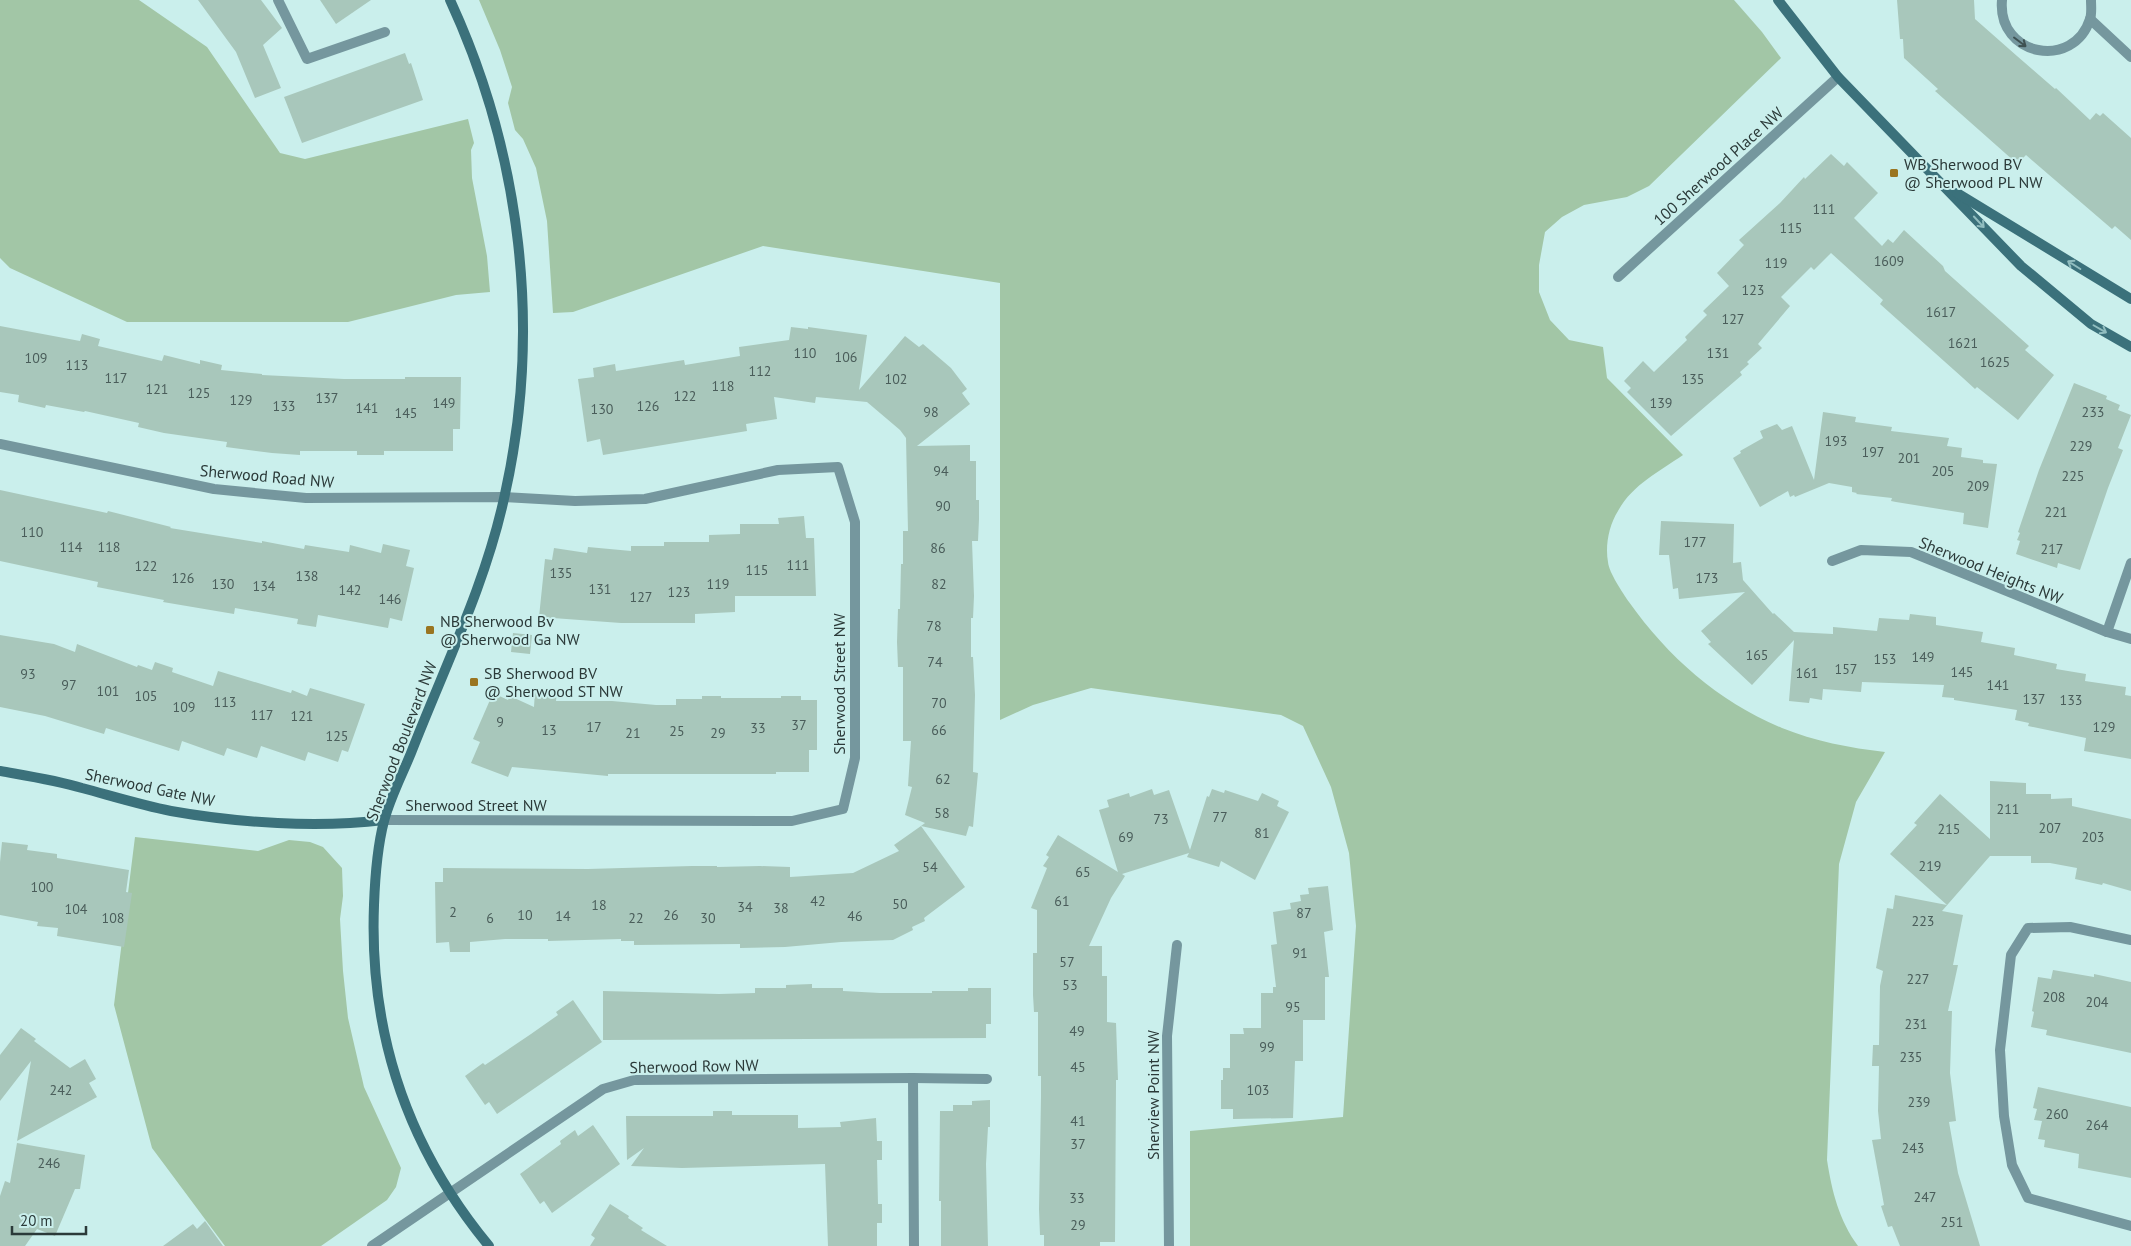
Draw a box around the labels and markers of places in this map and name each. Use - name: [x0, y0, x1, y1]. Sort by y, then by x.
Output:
- place label: WB Sherwood BV @ Sherwood PL NW: [1904, 154, 2043, 192]
- marker: WB Sherwood BV @ Sherwood PL NW: [1888, 167, 1900, 179]
- place label: NB Sherwood Bv @ Sherwood Ga NW: [440, 611, 580, 649]
- marker: NB Sherwood Bv @ Sherwood Ga NW: [424, 624, 436, 636]
- place label: SB Sherwood BV @ Sherwood ST NW: [484, 663, 624, 701]
- marker: SB Sherwood BV @ Sherwood ST NW: [468, 676, 480, 688]

